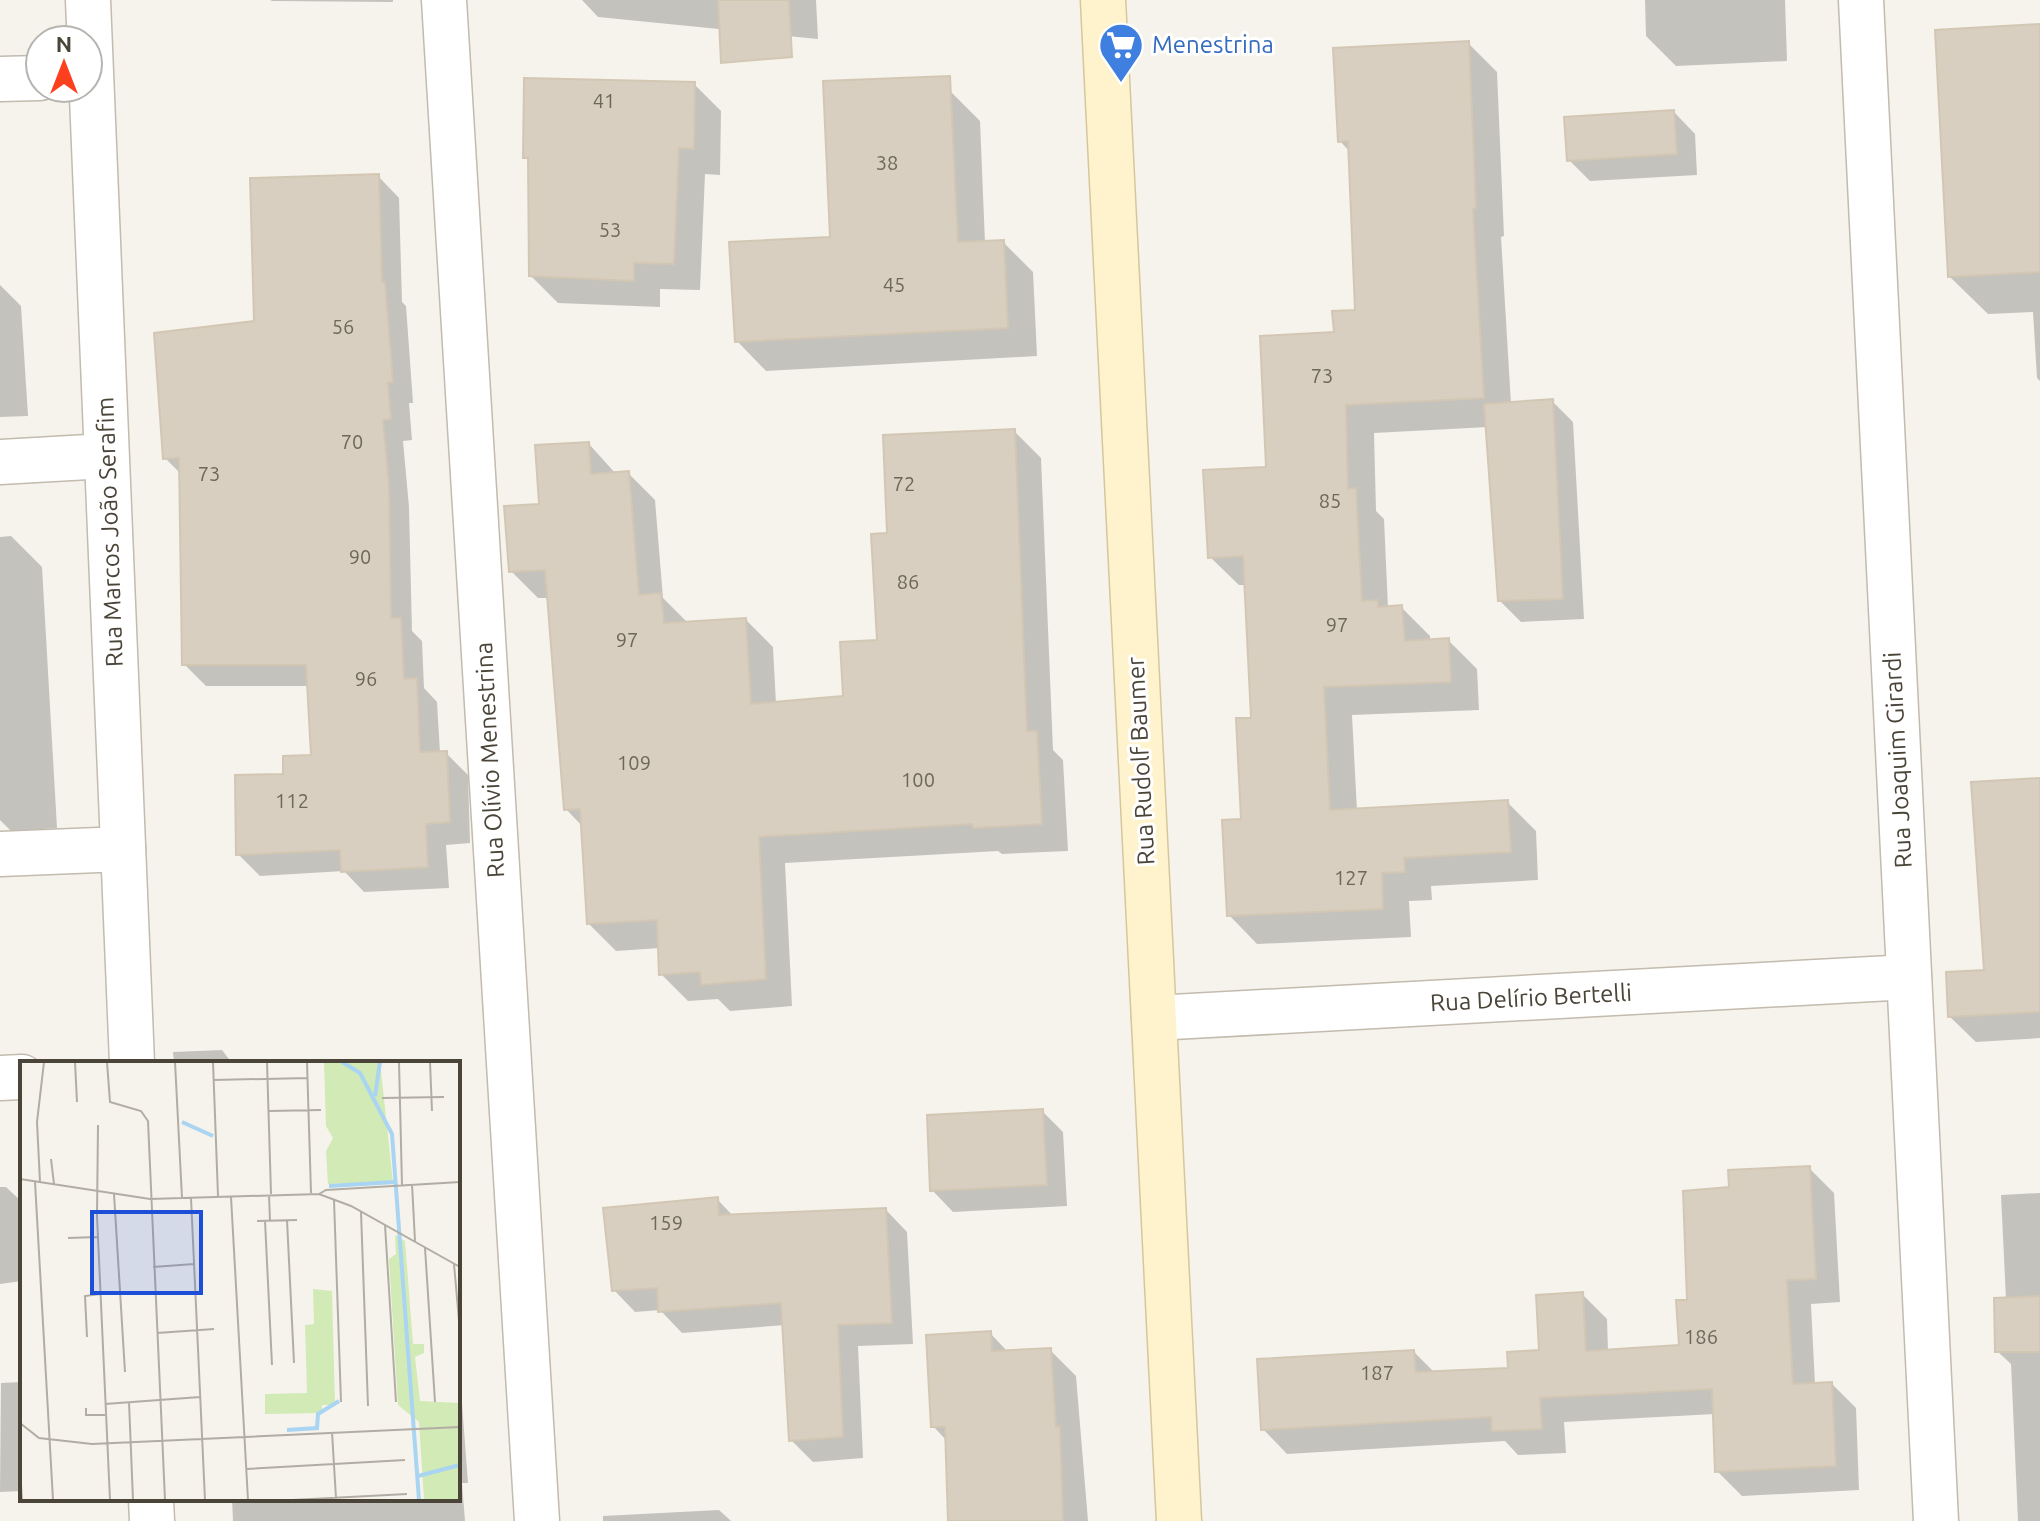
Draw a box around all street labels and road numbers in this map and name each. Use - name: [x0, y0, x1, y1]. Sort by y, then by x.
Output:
- street label: Rua Marcos João Serafim: [91, 396, 128, 668]
- street label: Rua Olívio Menestrina: [470, 641, 509, 879]
- street label: Rua Joaquim Girardi: [1878, 651, 1917, 869]
- street label: Rua Rudolf Baumer: [1122, 656, 1159, 866]
- street label: Rua Delírio Bertelli: [1429, 979, 1632, 1016]

